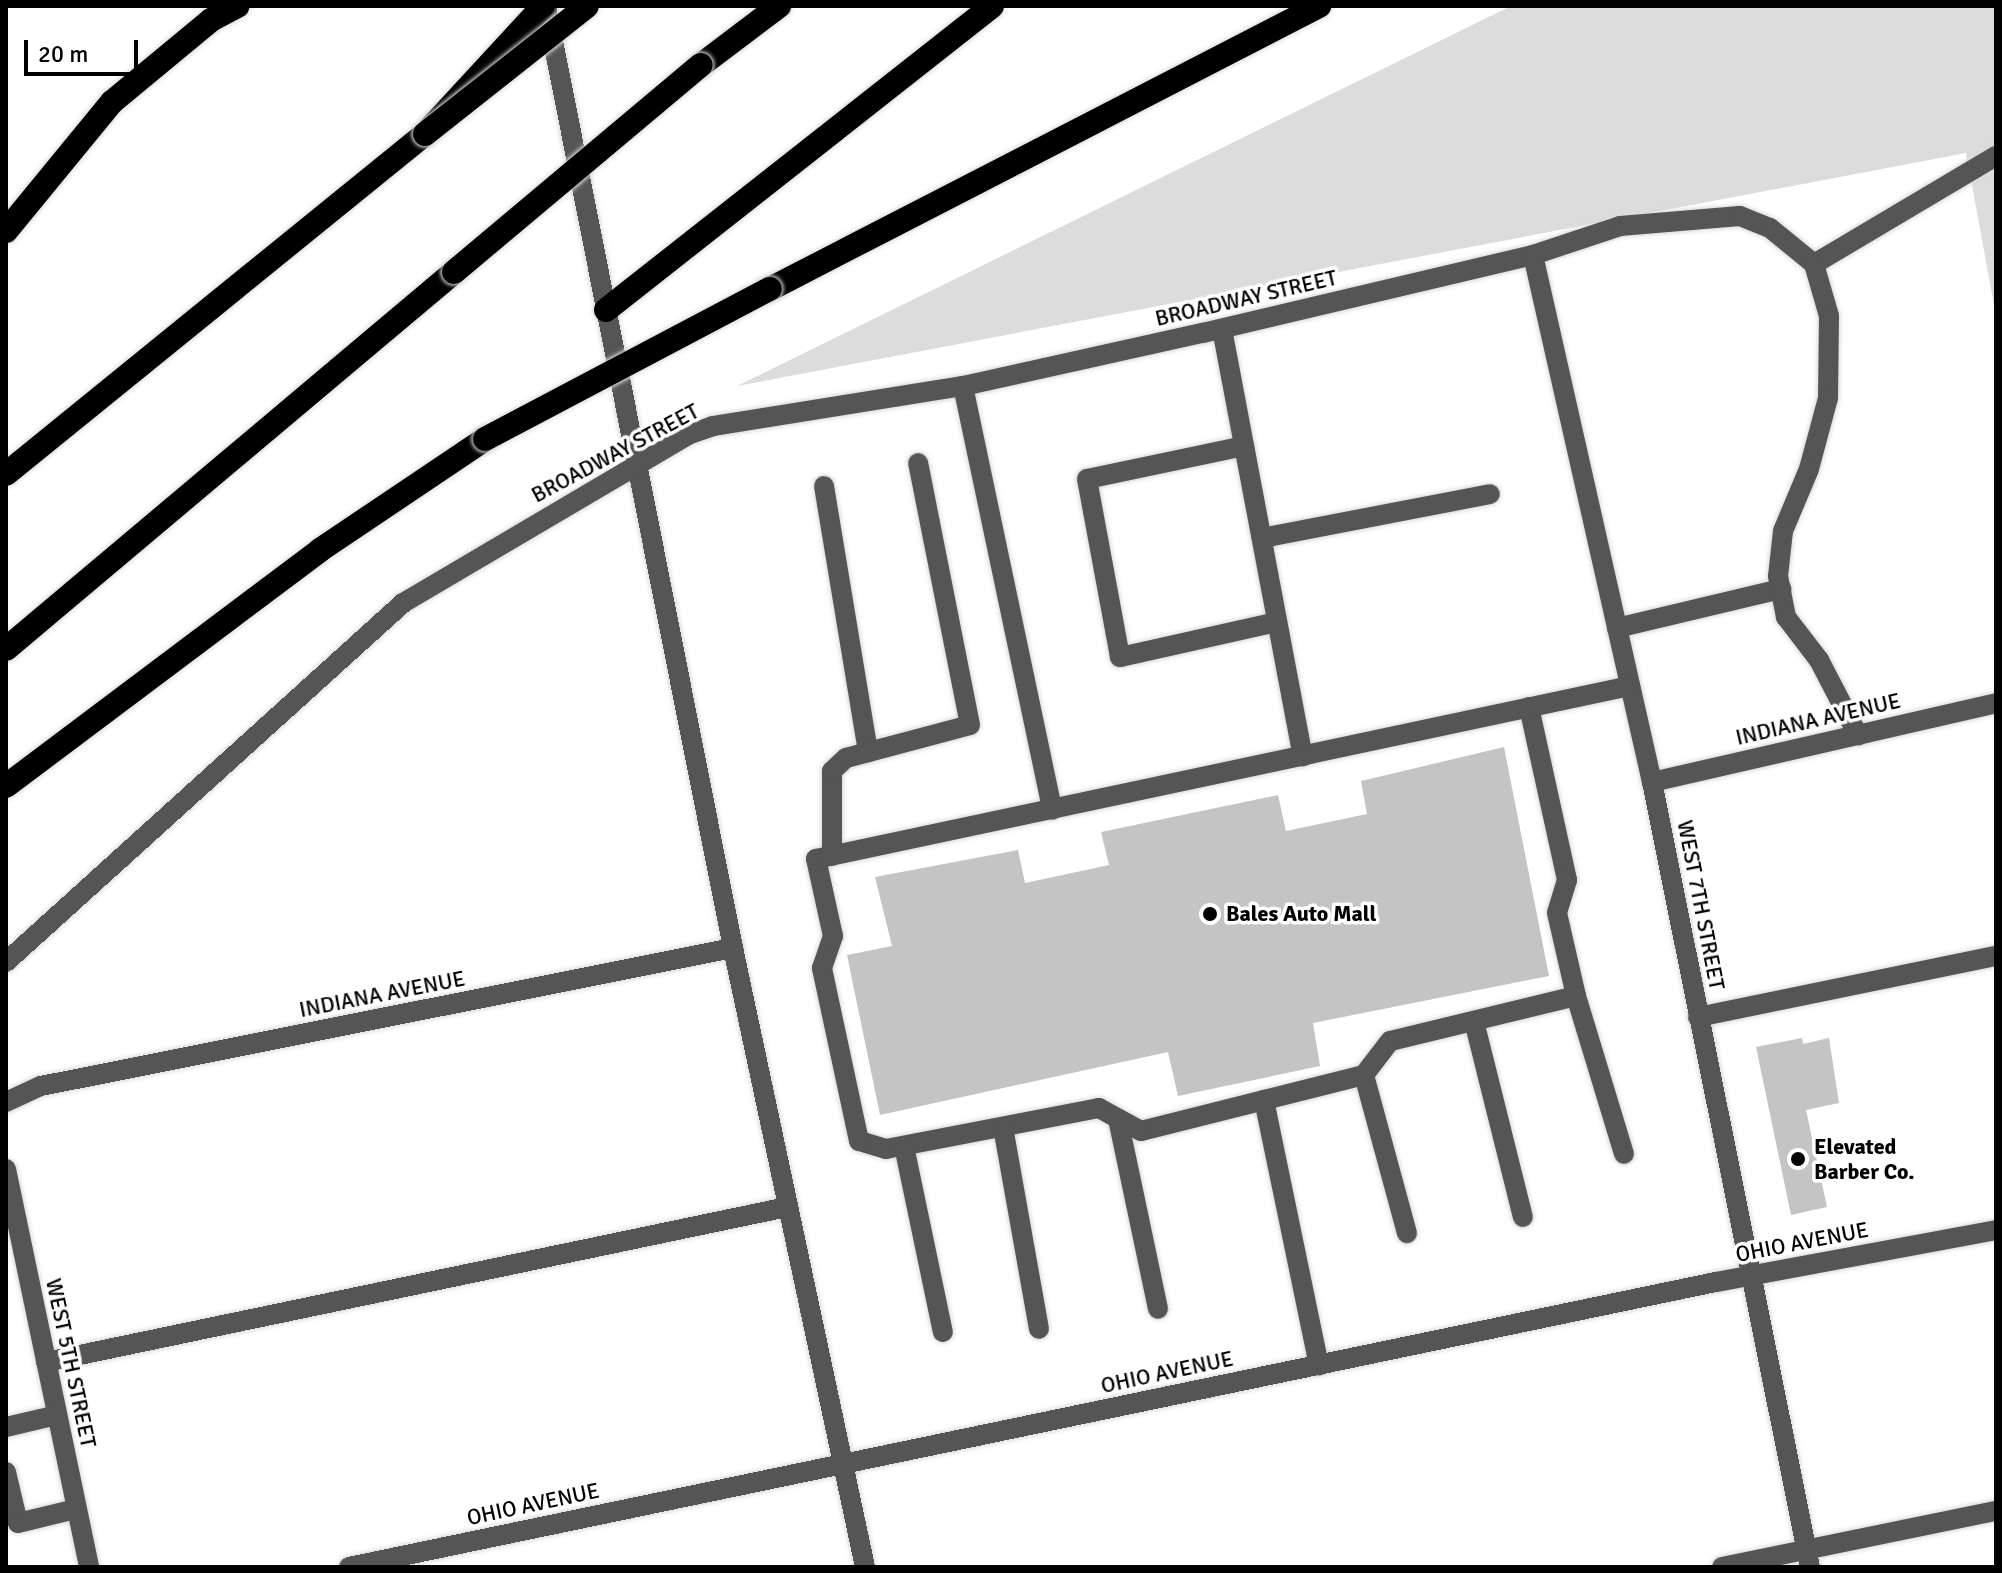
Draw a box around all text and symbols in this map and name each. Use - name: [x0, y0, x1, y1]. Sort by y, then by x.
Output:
- scale bar: [28, 24, 142, 74]
- text: 20 m: [38, 39, 88, 69]
- street label: BROADWAY STREET: [1153, 264, 1339, 332]
- street label: BROADWAY STREET: [527, 398, 703, 508]
- street label: INDIANA AVENUE: [1733, 687, 1903, 751]
- street label: WEST 7TH STREET: [1672, 818, 1730, 992]
- place label: Bales Auto Mall: [1226, 901, 1376, 927]
- marker: Bales Auto Mall: [1201, 905, 1219, 923]
- street label: INDIANA AVENUE: [297, 965, 467, 1023]
- place label: Elevated Barber Co.: [1814, 1133, 1915, 1184]
- marker: Elevated Barber Co.: [1789, 1150, 1807, 1168]
- street label: OHIO AVENUE: [1733, 1216, 1871, 1268]
- street label: WEST 5TH STREET: [40, 1276, 102, 1450]
- street label: OHIO AVENUE: [1098, 1345, 1236, 1399]
- street label: OHIO AVENUE: [464, 1477, 602, 1531]

